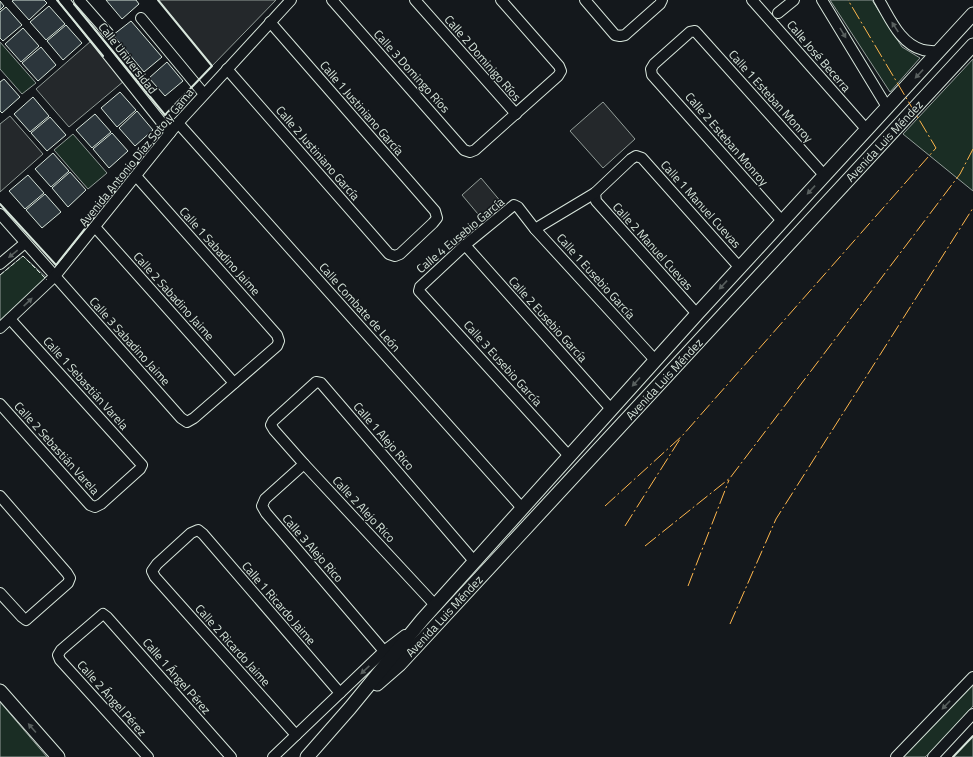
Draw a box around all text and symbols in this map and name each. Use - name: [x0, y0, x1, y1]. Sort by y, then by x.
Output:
- street label: Calle 2 Dominigo Ríos: [440, 11, 526, 106]
- street label: Calle José Becerra: [782, 16, 856, 96]
- street label: Calle Universidad: [94, 18, 162, 98]
- one-way arrow: [891, 21, 899, 32]
- street label: Calle 3 Domingo Ríos: [369, 25, 455, 117]
- one-way arrow: [839, 27, 846, 39]
- street label: Calle 1 Esteban Monroy: [724, 45, 818, 147]
- street label: Calle 1 Justiniano García: [315, 56, 409, 160]
- one-way arrow: [914, 68, 923, 79]
- street label: Avenida Antonio Díaz Soto y Gama: [74, 84, 198, 230]
- street label: Calle 2 Esteban Monroy: [681, 88, 773, 190]
- street label: Avenida Luis Méndez: [841, 96, 927, 186]
- street label: Calle 2 Justiniano García: [271, 101, 365, 205]
- street label: Calle 1 Manuel Cuevas: [656, 156, 746, 252]
- one-way arrow: [807, 184, 816, 195]
- street label: Calle 4 Eusebio García: [412, 192, 508, 278]
- street label: Calle 2 Manuel Cuevas: [608, 198, 698, 294]
- street label: Calle 1 Sabadino Jaime: [175, 202, 265, 300]
- street label: Calle 1 Eusebio García: [552, 229, 640, 323]
- street label: Calle 2 Sabadino Jaime: [129, 247, 219, 345]
- one-way arrow: [7, 249, 18, 258]
- street label: Calle Combate de León: [315, 258, 405, 356]
- street label: Calle 2 Eusebio García: [504, 272, 592, 366]
- one-way arrow: [719, 280, 728, 291]
- street label: Calle 3 Sabadino Jaime: [85, 292, 175, 390]
- one-way arrow: [23, 297, 33, 307]
- street label: Calle 3 Eusebio García: [459, 316, 547, 410]
- street label: Calle 1 Sebastián Varela: [39, 332, 133, 434]
- street label: Avenida Luis Méndez: [621, 334, 707, 424]
- one-way arrow: [632, 377, 641, 386]
- street label: Calle 2 Sebastián Varela: [10, 397, 104, 499]
- street label: Calle 1 Alejo Rico: [349, 398, 419, 474]
- street label: Calle 2 Alejo Rico: [328, 471, 400, 547]
- street label: Calle 3 Alejo Rico: [278, 510, 348, 586]
- street label: Calle 1 Ricardo Jaime: [237, 557, 321, 649]
- street label: Avenida Luis Méndez: [401, 571, 487, 661]
- street label: Calle 2 Ricardo Jaime: [191, 600, 275, 690]
- street label: Calle 1 Ángel Pérez: [138, 634, 216, 718]
- street label: Calle 2 Ángel Pérez: [73, 656, 151, 740]
- one-way arrow: [360, 665, 370, 674]
- one-way arrow: [941, 700, 951, 710]
- one-way arrow: [27, 722, 36, 733]

